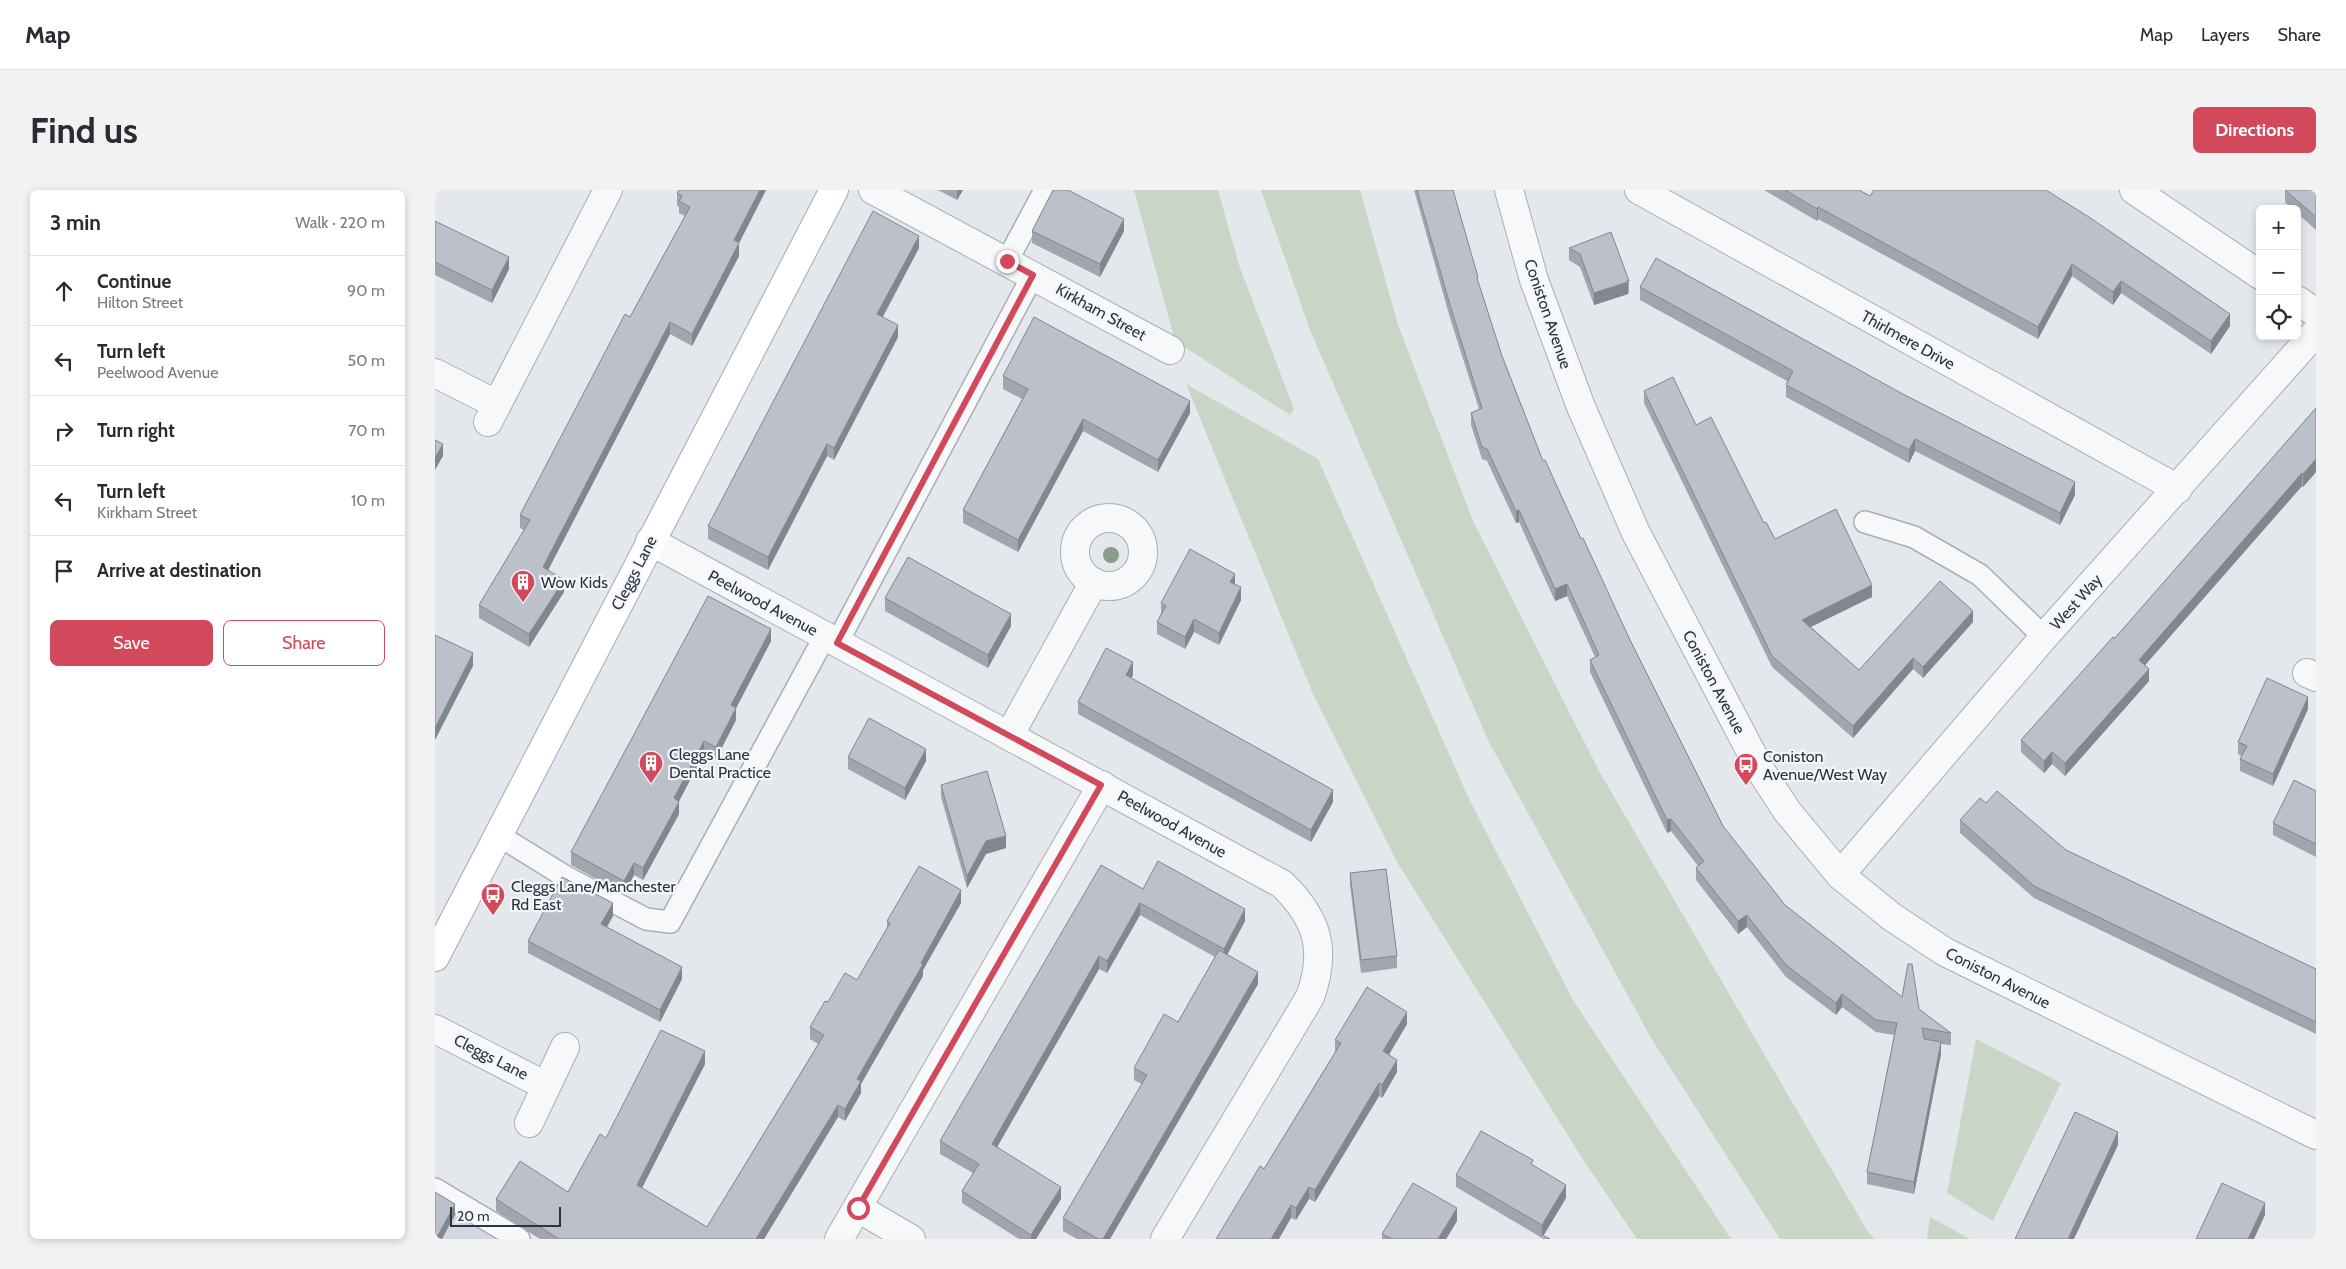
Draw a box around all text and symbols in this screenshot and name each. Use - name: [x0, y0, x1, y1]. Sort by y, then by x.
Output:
- text: Map: [25, 20, 71, 49]
- text: Map: [2140, 24, 2173, 46]
- text: Layers: [2201, 24, 2250, 46]
- text: Share: [2278, 24, 2321, 46]
- button: Directions: [2193, 107, 2316, 153]
- text: Find us: [30, 109, 138, 152]
- map controls: [2256, 205, 2301, 340]
- button: +: [2256, 205, 2301, 250]
- text: 3 min: [50, 210, 101, 235]
- text: Walk · 220 m: [295, 213, 385, 232]
- route end: [996, 250, 1019, 273]
- button: −: [2256, 250, 2301, 295]
- street label: Coniston Avenue: [1520, 257, 1576, 371]
- text: Continue: [97, 270, 171, 293]
- icon: ahead: [50, 277, 78, 305]
- street label: Kirkham Street: [1053, 279, 1150, 345]
- text: 90 m: [347, 281, 385, 300]
- text: Hilton Street: [97, 293, 183, 312]
- button: locate: [2256, 295, 2301, 340]
- street label: Thirlmere Drive: [1858, 306, 1958, 374]
- text: Turn left: [97, 340, 165, 363]
- icon: left: [50, 347, 78, 375]
- text: 50 m: [348, 351, 385, 370]
- text: Peelwood Avenue: [97, 363, 218, 382]
- icon: right: [50, 417, 78, 445]
- text: Turn right: [97, 419, 175, 442]
- text: 70 m: [348, 421, 385, 440]
- text: Turn left: [97, 480, 165, 503]
- icon: left: [50, 487, 78, 515]
- text: 10 m: [351, 491, 385, 510]
- text: Kirkham Street: [97, 503, 197, 522]
- street label: Cleggs Lane: [607, 533, 661, 613]
- icon: arrive: [50, 557, 78, 585]
- text: Arrive at destination: [97, 559, 261, 582]
- street label: Peelwood Avenue: [705, 566, 821, 640]
- building icon: Wow Kids: [510, 569, 536, 603]
- street label: West Way: [2046, 570, 2106, 634]
- place label: Wow Kids: [541, 573, 608, 592]
- button: Save: [50, 620, 213, 666]
- button: Share: [223, 620, 385, 666]
- street label: Coniston Avenue: [1679, 627, 1749, 737]
- place label: Cleggs Lane Dental Practice: [669, 745, 771, 782]
- place label: Coniston Avenue/West Way: [1763, 747, 1887, 784]
- building icon: Cleggs Lane Dental Practice: [638, 750, 664, 784]
- bus stop icon: Coniston Avenue/West Way: [1733, 752, 1759, 786]
- street label: Peelwood Avenue: [1114, 786, 1230, 862]
- place label: Cleggs Lane/Manchester Rd East: [511, 877, 676, 914]
- bus stop icon: Cleggs Lane/Manchester Rd East: [480, 882, 506, 916]
- street label: Coniston Avenue: [1943, 943, 2053, 1013]
- street label: Cleggs Lane: [451, 1030, 531, 1084]
- route start: [847, 1197, 870, 1220]
- scale bar: [450, 1204, 561, 1227]
- text: 20 m: [457, 1207, 490, 1225]

